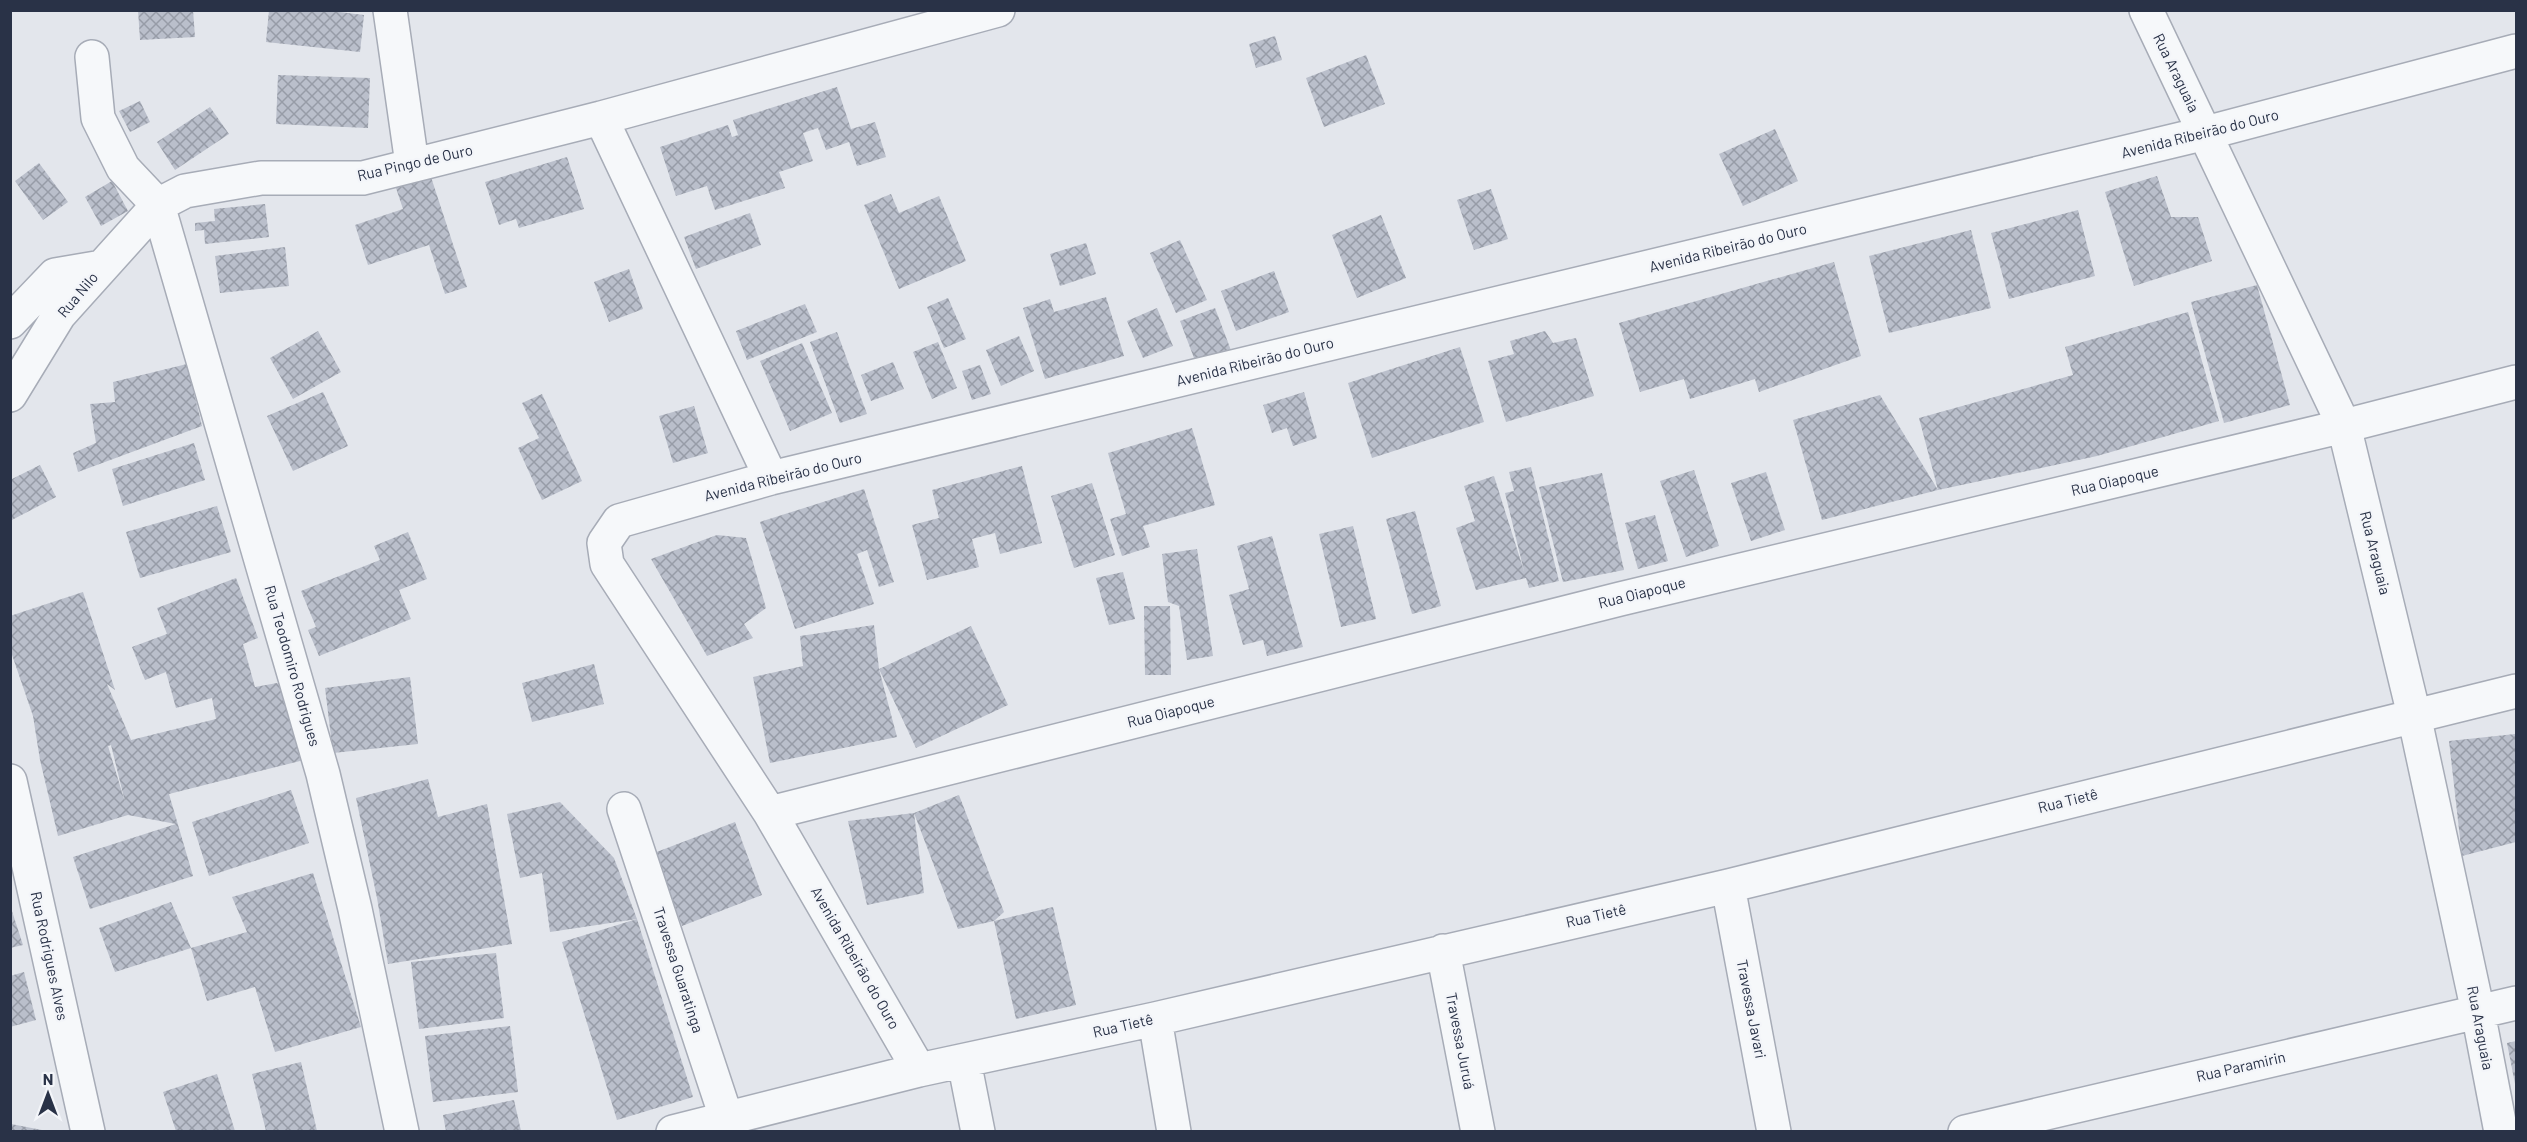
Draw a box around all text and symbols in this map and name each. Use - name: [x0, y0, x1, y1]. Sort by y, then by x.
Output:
- street label: Rua Araguaia: [2150, 30, 2204, 115]
- street label: Avenida Ribeirão do Ouro: [2119, 105, 2280, 161]
- street label: Rua Pingo de Ouro: [355, 140, 474, 184]
- street label: Avenida Ribeirão do Ouro: [1647, 219, 1808, 275]
- street label: Rua Nilo: [53, 268, 101, 321]
- street label: Avenida Ribeirão do Ouro: [1174, 333, 1335, 389]
- street label: Avenida Ribeirão do Ouro: [702, 448, 863, 504]
- street label: Rua Oiapoque: [2069, 461, 2160, 499]
- street label: Rua Araguaia: [2357, 509, 2395, 596]
- street label: Rua Oiapoque: [1596, 572, 1687, 612]
- street label: Rua Teodomiro Rodrigues: [261, 583, 325, 748]
- street label: Rua Oiapoque: [1125, 691, 1216, 731]
- street label: Rua Tietê: [2036, 784, 2100, 816]
- street label: Avenida Ribeirão do Ouro: [808, 883, 904, 1032]
- street label: Rua Rodrigues Alves: [28, 890, 72, 1022]
- street label: Rua Tietê: [1564, 899, 1628, 931]
- street label: Travessa Guaratinga: [650, 904, 708, 1035]
- street label: Travessa Javari: [1734, 958, 1770, 1060]
- street label: Rua Araguaia: [2464, 984, 2498, 1071]
- street label: Travessa Juruá: [1443, 991, 1479, 1091]
- street label: Rua Tietê: [1091, 1009, 1155, 1041]
- street label: Rua Paramirin: [2194, 1047, 2287, 1085]
- north arrow: [18, 1064, 78, 1124]
- text: N: [43, 1069, 53, 1088]

